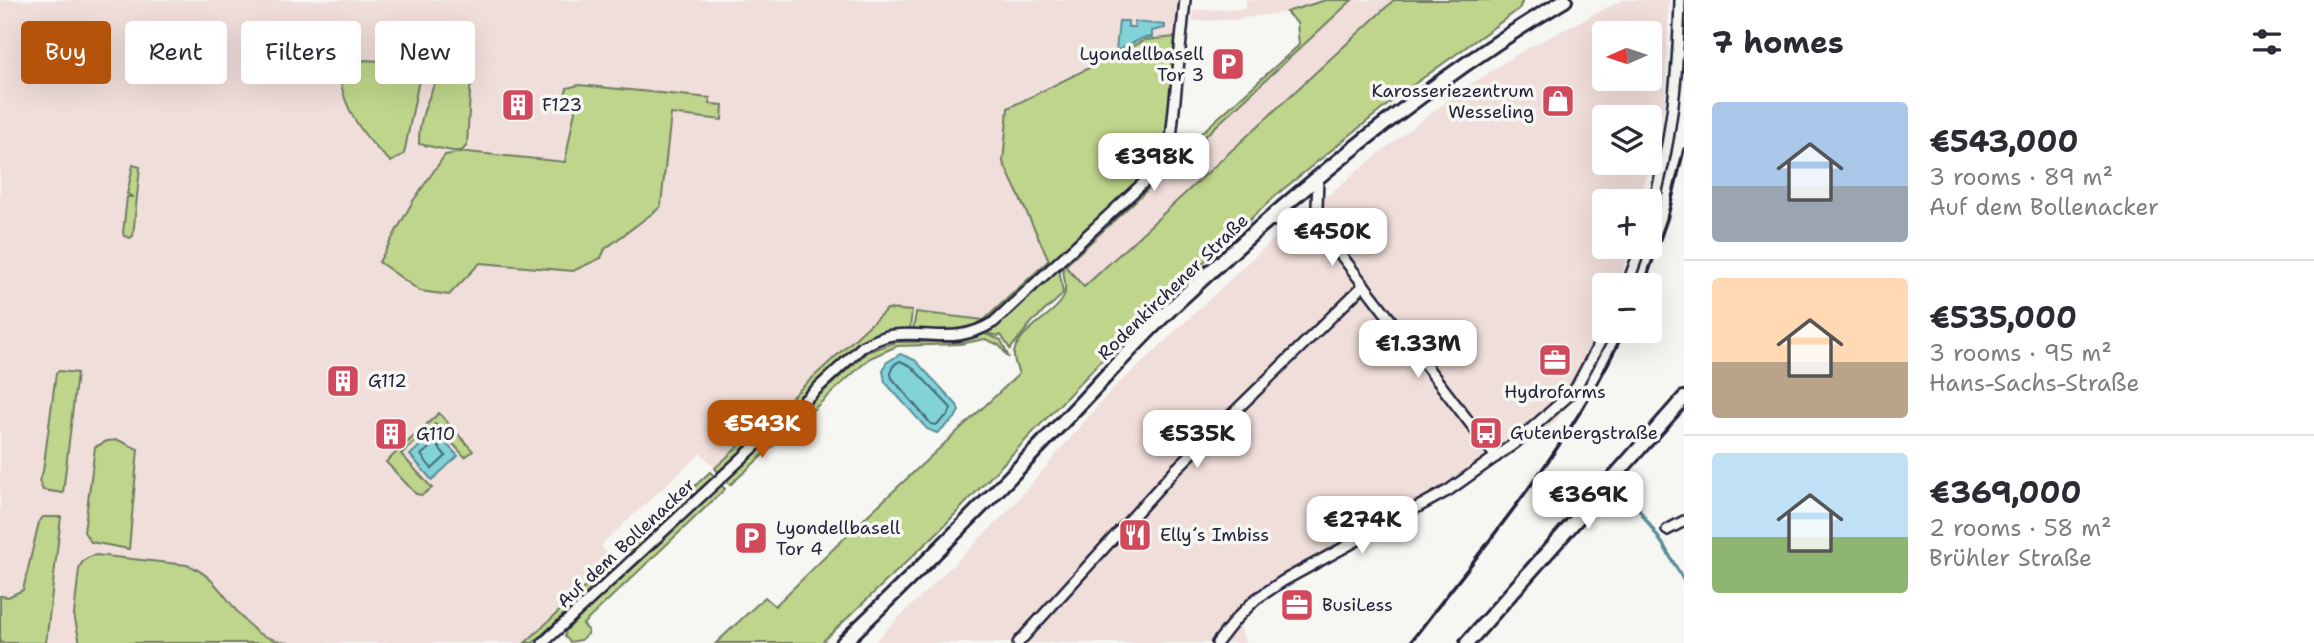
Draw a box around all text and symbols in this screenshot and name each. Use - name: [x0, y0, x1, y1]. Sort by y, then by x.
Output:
- chip: Buy: [21, 21, 111, 84]
- chip: Rent: [125, 21, 227, 84]
- chip: Filters: [241, 21, 361, 84]
- chip: New: [375, 21, 475, 84]
- north arrow: [1592, 21, 1662, 91]
- map controls: [1592, 21, 1662, 343]
- text: 7 homes: [1712, 22, 1844, 63]
- icon: filters: [2248, 23, 2286, 61]
- place label: Lyondellbasell Tor 3: [1079, 42, 1205, 87]
- parking icon: Lyondellbasell Tor 3: [1209, 45, 1247, 83]
- place label: Karosseriezentrum Wesseling: [1371, 79, 1534, 124]
- shop icon: Karosseriezentrum Wesseling: [1539, 82, 1577, 120]
- building icon: F123: [499, 86, 537, 124]
- place label: F123: [542, 93, 582, 117]
- button: layers: [1592, 105, 1662, 175]
- text: €543,000: [1929, 121, 2078, 162]
- icon: home: [1768, 130, 1852, 214]
- pin: €398K: [1105, 134, 1203, 193]
- text: €398K: [1114, 141, 1194, 171]
- text: 3 rooms · 89 m²: [1929, 162, 2113, 192]
- button: +: [1592, 189, 1662, 259]
- text: Auf dem Bollenacker: [1929, 192, 2159, 222]
- pin: €450K: [1283, 208, 1381, 268]
- street label: Rodenkirchener Straße: [1093, 209, 1253, 365]
- text: €450K: [1293, 216, 1371, 246]
- button: −: [1592, 273, 1662, 343]
- text: €535,000: [1929, 297, 2077, 338]
- icon: home: [1768, 306, 1852, 390]
- pin: €1.33M: [1361, 320, 1475, 380]
- text: €1.33M: [1375, 328, 1461, 358]
- text: 3 rooms · 95 m²: [1929, 338, 2112, 368]
- office icon: Hydrofarms: [1536, 341, 1574, 379]
- building icon: G112: [324, 362, 362, 400]
- text: Hans-Sachs-Straße: [1929, 368, 2139, 398]
- place label: G112: [368, 369, 407, 393]
- place label: Hydrofarms: [1504, 380, 1606, 404]
- pin: €543K: [713, 400, 811, 460]
- text: €543K: [723, 408, 801, 438]
- pin: €535K: [1148, 410, 1246, 470]
- bus stop icon: Gutenbergstraße: [1467, 414, 1505, 452]
- building icon: G110: [372, 415, 410, 453]
- text: €535K: [1159, 418, 1235, 448]
- place label: Gutenbergstraße: [1510, 421, 1658, 445]
- place label: G110: [416, 422, 455, 446]
- pin: €369K: [1539, 472, 1637, 531]
- text: €369,000: [1929, 472, 2081, 513]
- street label: Auf dem Bollenacker: [552, 473, 700, 613]
- text: €369K: [1548, 479, 1628, 509]
- icon: home: [1768, 481, 1852, 565]
- pin: €274K: [1313, 496, 1411, 556]
- text: €274K: [1323, 504, 1401, 534]
- text: 2 rooms · 58 m²: [1929, 513, 2112, 543]
- place label: Lyondellbasell Tor 4: [776, 516, 901, 561]
- restaurant icon: Elly´s Imbiss: [1116, 516, 1154, 554]
- parking icon: Lyondellbasell Tor 4: [732, 519, 770, 557]
- place label: Elly´s Imbiss: [1160, 523, 1269, 547]
- text: Brühler Straße: [1929, 543, 2092, 573]
- office icon: BusiLess: [1278, 586, 1316, 624]
- place label: BusiLess: [1322, 593, 1393, 617]

